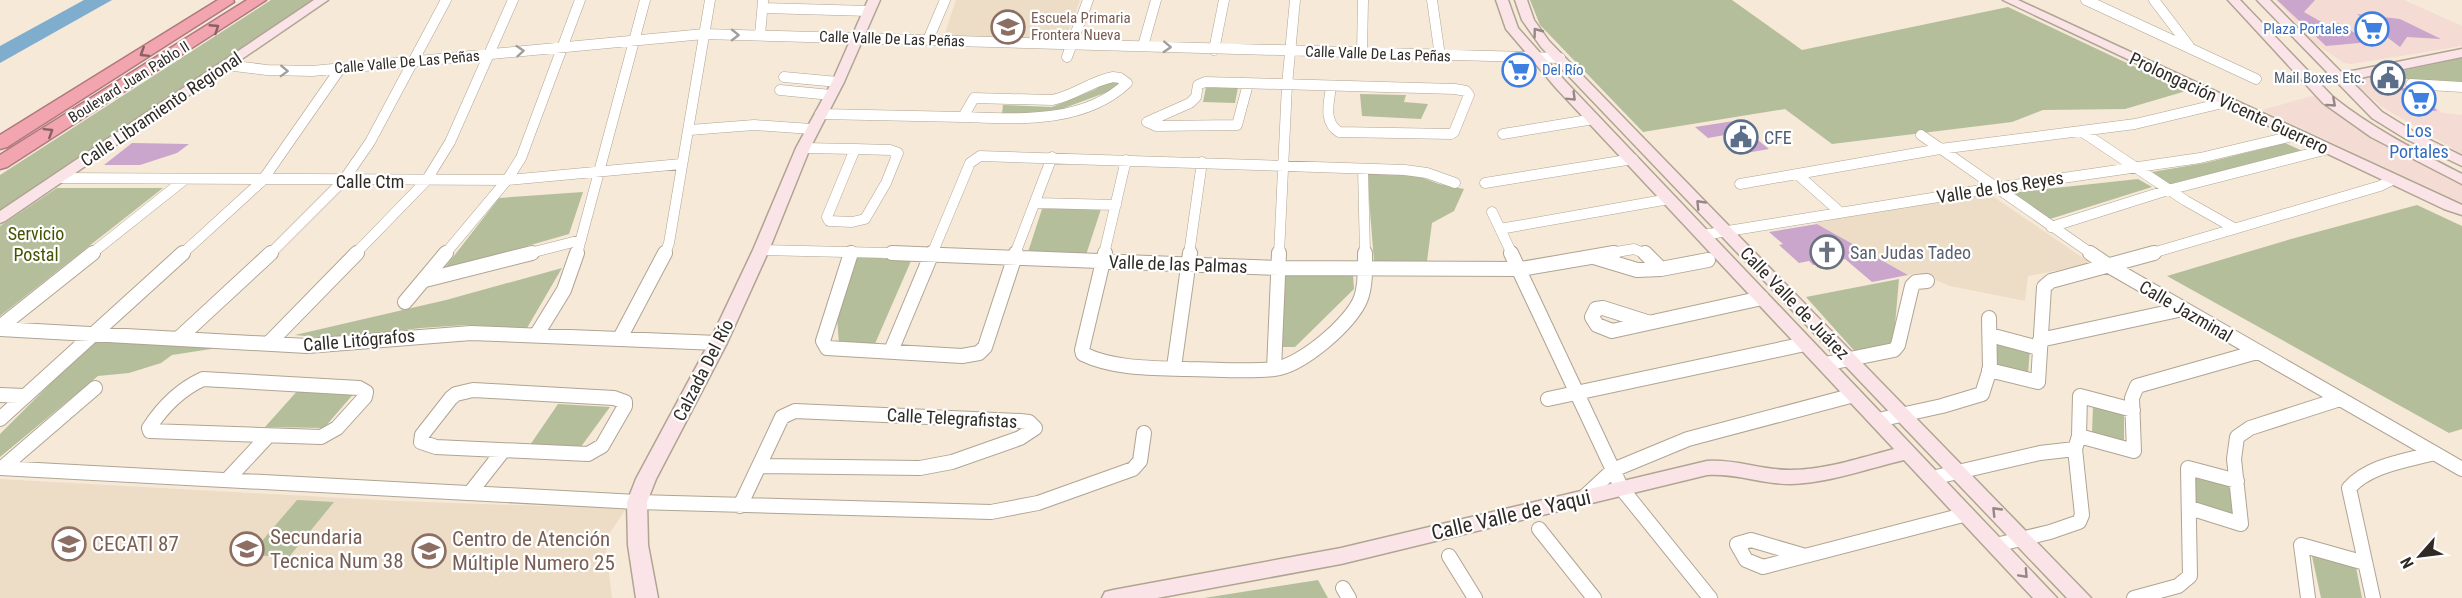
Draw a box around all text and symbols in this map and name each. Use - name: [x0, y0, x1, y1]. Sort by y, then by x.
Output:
- school or university icon: Escuela Primaria Frontera Nueva: [990, 9, 1026, 45]
- place label: Escuela Primaria Frontera Nueva: [1031, 9, 1131, 44]
- supermarket icon: Plaza Portales: [2354, 11, 2390, 47]
- place label: Plaza Portales: [2263, 20, 2349, 38]
- one-way arrow: [208, 24, 219, 35]
- street label: Calle Valle De Las Peñas: [819, 27, 965, 51]
- one-way arrow: [1533, 28, 1544, 39]
- one-way arrow: [731, 29, 740, 41]
- street label: Boulevard Juan Pablo II: [65, 37, 193, 127]
- one-way arrow: [1162, 41, 1171, 54]
- street label: Calle Valle De Las Peñas: [1305, 42, 1451, 66]
- one-way arrow: [515, 45, 525, 58]
- one-way arrow: [140, 46, 150, 58]
- street label: Calle Libramiento Regional: [77, 47, 245, 171]
- street label: Calle Valle De Las Peñas: [334, 47, 481, 77]
- street label: Prolongación Vicente Guerrero: [2126, 48, 2332, 158]
- supermarket icon: Del Río: [1501, 52, 1537, 88]
- public building icon: Mail Boxes Etc.: [2370, 60, 2406, 96]
- place label: Del Río: [1542, 61, 1584, 79]
- one-way arrow: [279, 65, 288, 77]
- place label: Mail Boxes Etc.: [2274, 69, 2365, 87]
- supermarket icon: Los Portales: [2401, 81, 2437, 117]
- one-way arrow: [1565, 89, 1576, 100]
- one-way arrow: [2325, 96, 2336, 107]
- public building icon: CFE: [1723, 119, 1759, 155]
- place label: Los Portales: [2389, 120, 2449, 162]
- place label: CFE: [1764, 127, 1792, 148]
- one-way arrow: [43, 128, 54, 139]
- street label: Valle de los Reyes: [1935, 167, 2065, 207]
- street label: Calle Ctm: [336, 171, 404, 192]
- one-way arrow: [1696, 200, 1707, 211]
- park label: Servicio Postal: [8, 223, 64, 265]
- church icon: San Judas Tadeo: [1809, 234, 1845, 270]
- street label: Calle Valle de Juárez: [1736, 242, 1854, 364]
- place label: San Judas Tadeo: [1850, 242, 1971, 263]
- street label: Valle de las Palmas: [1108, 251, 1248, 277]
- street label: Calle Jazminal: [2136, 276, 2236, 346]
- street label: Calzada Del Río: [668, 316, 738, 424]
- street label: Calle Litógrafos: [302, 325, 416, 355]
- street label: Calle Telegrafistas: [886, 404, 1018, 432]
- street label: Calle Valle de Yaqui: [1429, 485, 1593, 545]
- one-way arrow: [1992, 507, 2003, 517]
- place label: Secundaria Tecnica Num 38: [270, 525, 404, 573]
- school or university icon: CECATI 87: [51, 526, 87, 562]
- north arrow: [2390, 526, 2450, 586]
- place label: Centro de Atención Múltiple Numero 25: [452, 527, 615, 575]
- school or university icon: Secundaria Tecnica Num 38: [229, 531, 265, 567]
- place label: CECATI 87: [92, 532, 179, 556]
- school or university icon: Centro de Atención Múltiple Numero 25: [411, 533, 447, 569]
- text: N: [2397, 554, 2418, 572]
- one-way arrow: [2016, 567, 2027, 578]

